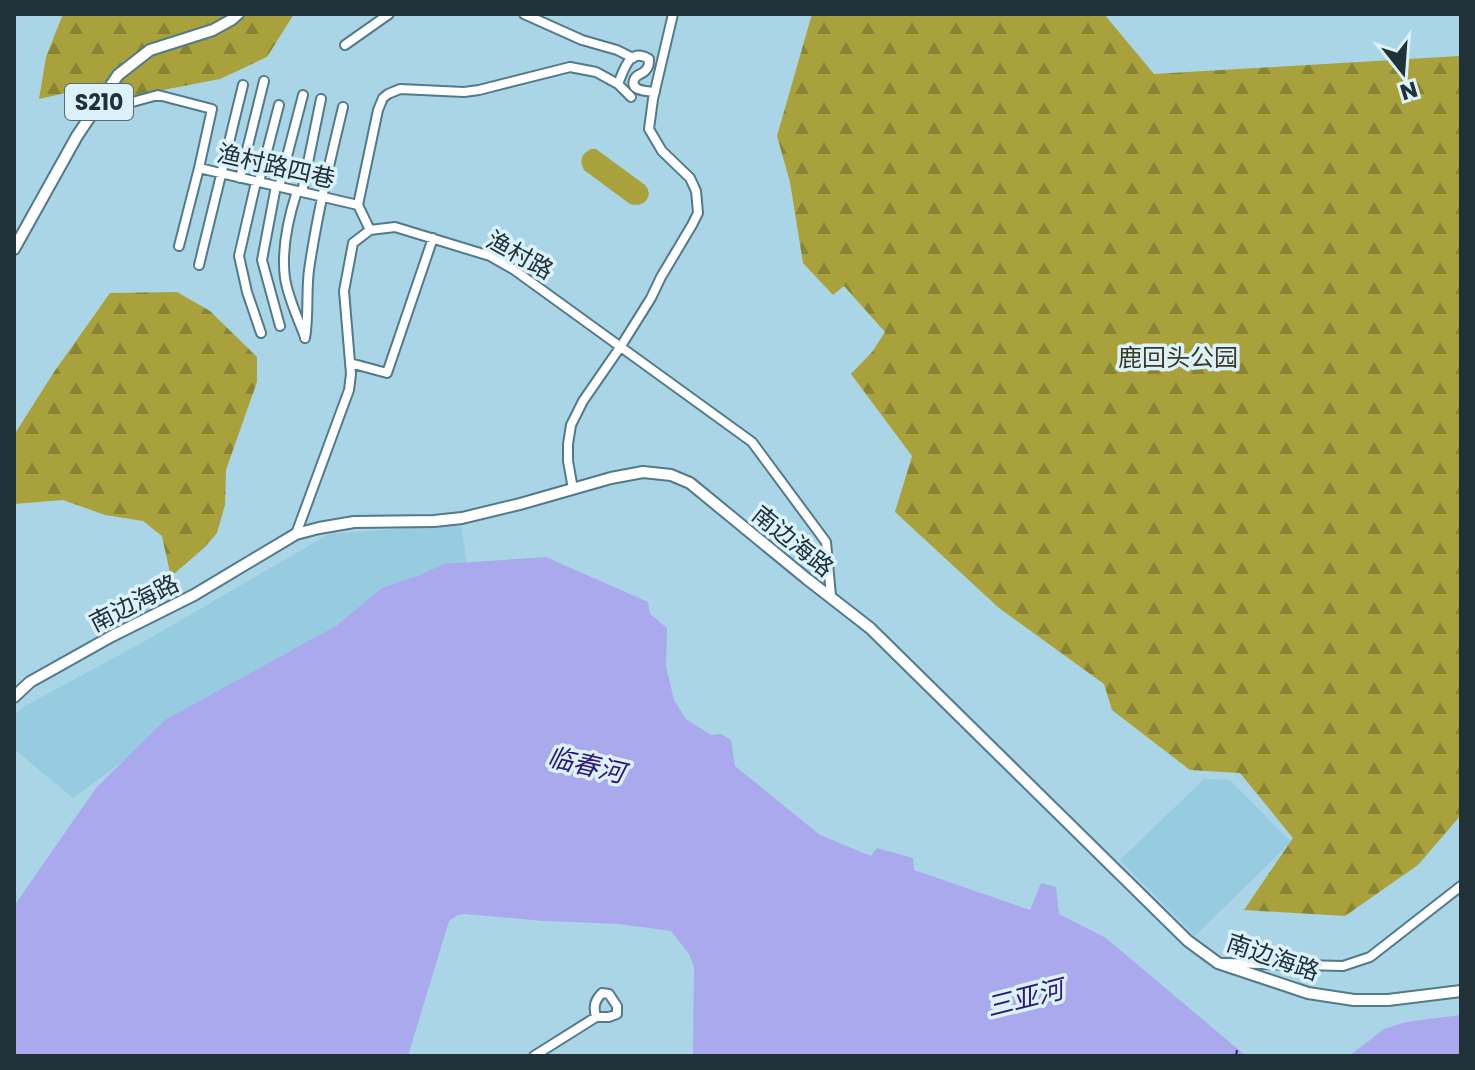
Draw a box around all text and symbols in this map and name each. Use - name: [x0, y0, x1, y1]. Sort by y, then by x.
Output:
- north arrow: [1363, 32, 1443, 112]
- text: N: [1396, 73, 1421, 108]
- road number: S210: [65, 84, 133, 120]
- street label: 渔村路四巷: [214, 136, 338, 196]
- street label: 渔村路: [481, 223, 559, 287]
- park label: 鹿回头公园: [1118, 341, 1238, 374]
- street label: 南边海路: [745, 498, 841, 584]
- street label: 南边海路: [84, 567, 184, 639]
- water label: 临春河: [544, 739, 633, 792]
- street label: 南边海路: [1222, 926, 1324, 988]
- water label: 三亚河: [983, 970, 1072, 1025]

